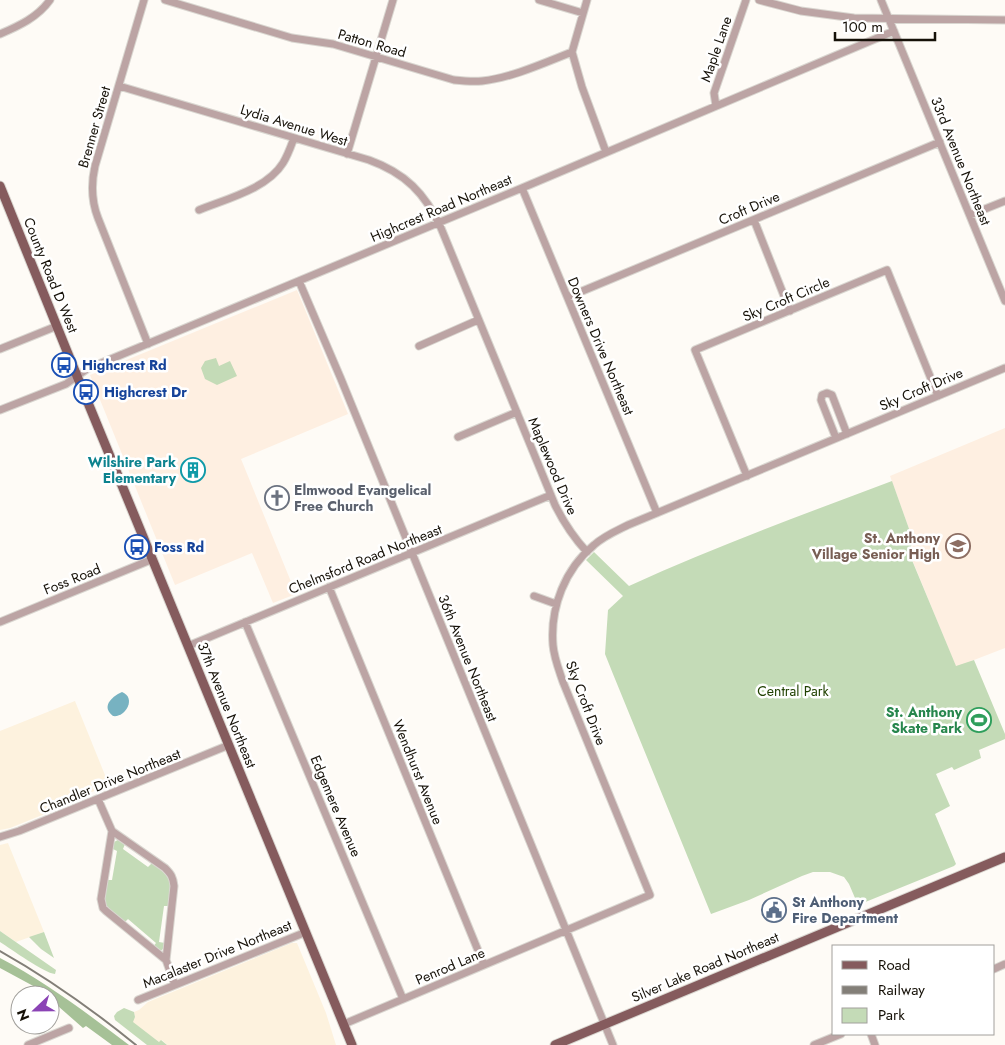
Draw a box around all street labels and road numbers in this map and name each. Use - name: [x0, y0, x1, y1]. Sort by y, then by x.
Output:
- street label: Maple Lane: [695, 13, 737, 85]
- street label: Patton Road: [336, 24, 408, 62]
- street label: Brenner Street: [73, 83, 115, 170]
- street label: 33rd Avenue Northeast: [926, 94, 996, 229]
- street label: Lydia Avenue West: [238, 99, 351, 151]
- street label: Highcrest Road Northeast: [367, 169, 515, 247]
- street label: Croft Drive: [715, 186, 783, 230]
- street label: County Road D West: [19, 214, 83, 336]
- street label: Sky Croft Circle: [739, 272, 833, 326]
- street label: Downers Drive Northeast: [563, 274, 639, 419]
- street label: Sky Croft Drive: [876, 362, 966, 416]
- street label: Maplewood Drive: [523, 414, 583, 518]
- street label: Chelmsford Road Northeast: [285, 519, 445, 599]
- street label: Foss Road: [40, 559, 104, 599]
- street label: 36th Avenue Northeast: [433, 591, 503, 725]
- street label: 37th Avenue Northeast: [193, 639, 262, 772]
- street label: Sky Croft Drive: [561, 658, 611, 748]
- street label: Wendhurst Avenue: [388, 717, 448, 827]
- street label: Chandler Drive Northeast: [36, 743, 184, 819]
- street label: Edgemere Avenue: [306, 752, 366, 860]
- street label: Macalaster Drive Northeast: [140, 915, 295, 993]
- street label: Silver Lake Road Northeast: [628, 927, 782, 1007]
- street label: Penrod Lane: [412, 942, 488, 990]

